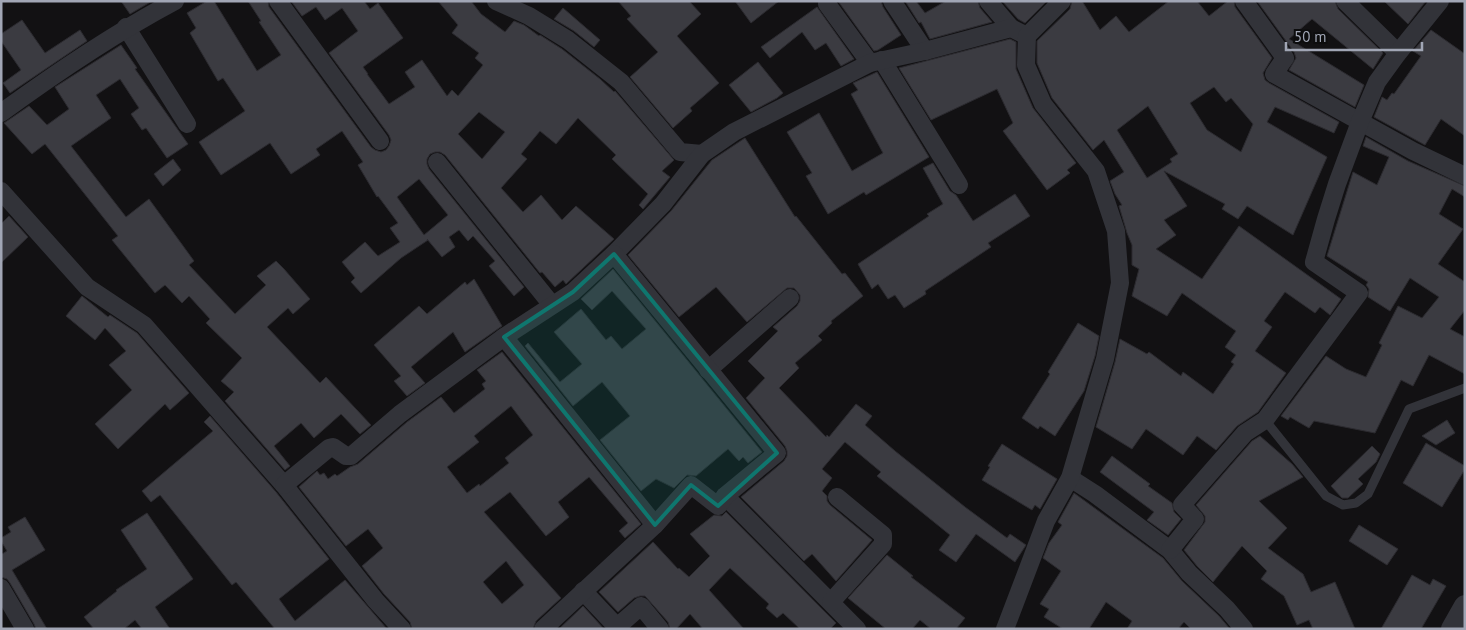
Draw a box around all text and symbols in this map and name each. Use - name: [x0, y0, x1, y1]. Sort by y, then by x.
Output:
- scale bar: [1286, 20, 1422, 52]
- text: 50 m: [1294, 27, 1327, 46]

